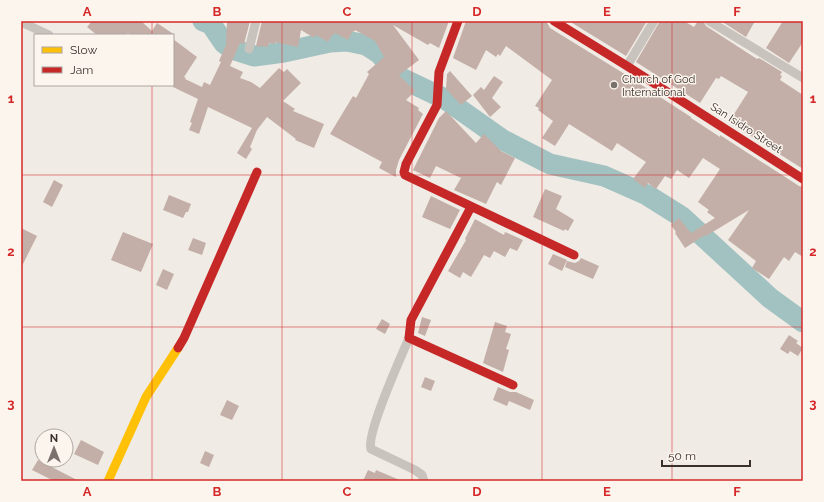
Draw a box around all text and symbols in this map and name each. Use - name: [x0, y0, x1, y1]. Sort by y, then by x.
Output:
- text: A: [83, 4, 92, 19]
- text: B: [213, 4, 222, 19]
- text: C: [343, 4, 352, 19]
- text: D: [472, 4, 482, 19]
- text: E: [603, 4, 611, 19]
- text: F: [733, 4, 741, 19]
- legend: [34, 34, 174, 86]
- text: Slow: [70, 43, 97, 57]
- text: Jam: [70, 63, 93, 77]
- place label: Church of God International: [622, 73, 695, 99]
- marker: Church of God International: [609, 80, 619, 90]
- text: 1: [8, 91, 15, 106]
- text: 1: [810, 91, 817, 106]
- street label: San Isidro Street: [708, 100, 784, 156]
- text: 2: [7, 244, 15, 259]
- text: 2: [809, 244, 817, 259]
- text: 3: [7, 396, 15, 411]
- text: 3: [809, 396, 817, 411]
- north arrow: [34, 428, 74, 468]
- text: N: [50, 432, 58, 445]
- scale bar: [662, 442, 750, 468]
- text: 50 m: [668, 449, 696, 463]
- text: A: [83, 484, 92, 499]
- text: B: [213, 484, 222, 499]
- text: C: [343, 484, 352, 499]
- text: D: [472, 484, 482, 499]
- text: E: [603, 484, 611, 499]
- text: F: [733, 484, 741, 499]

